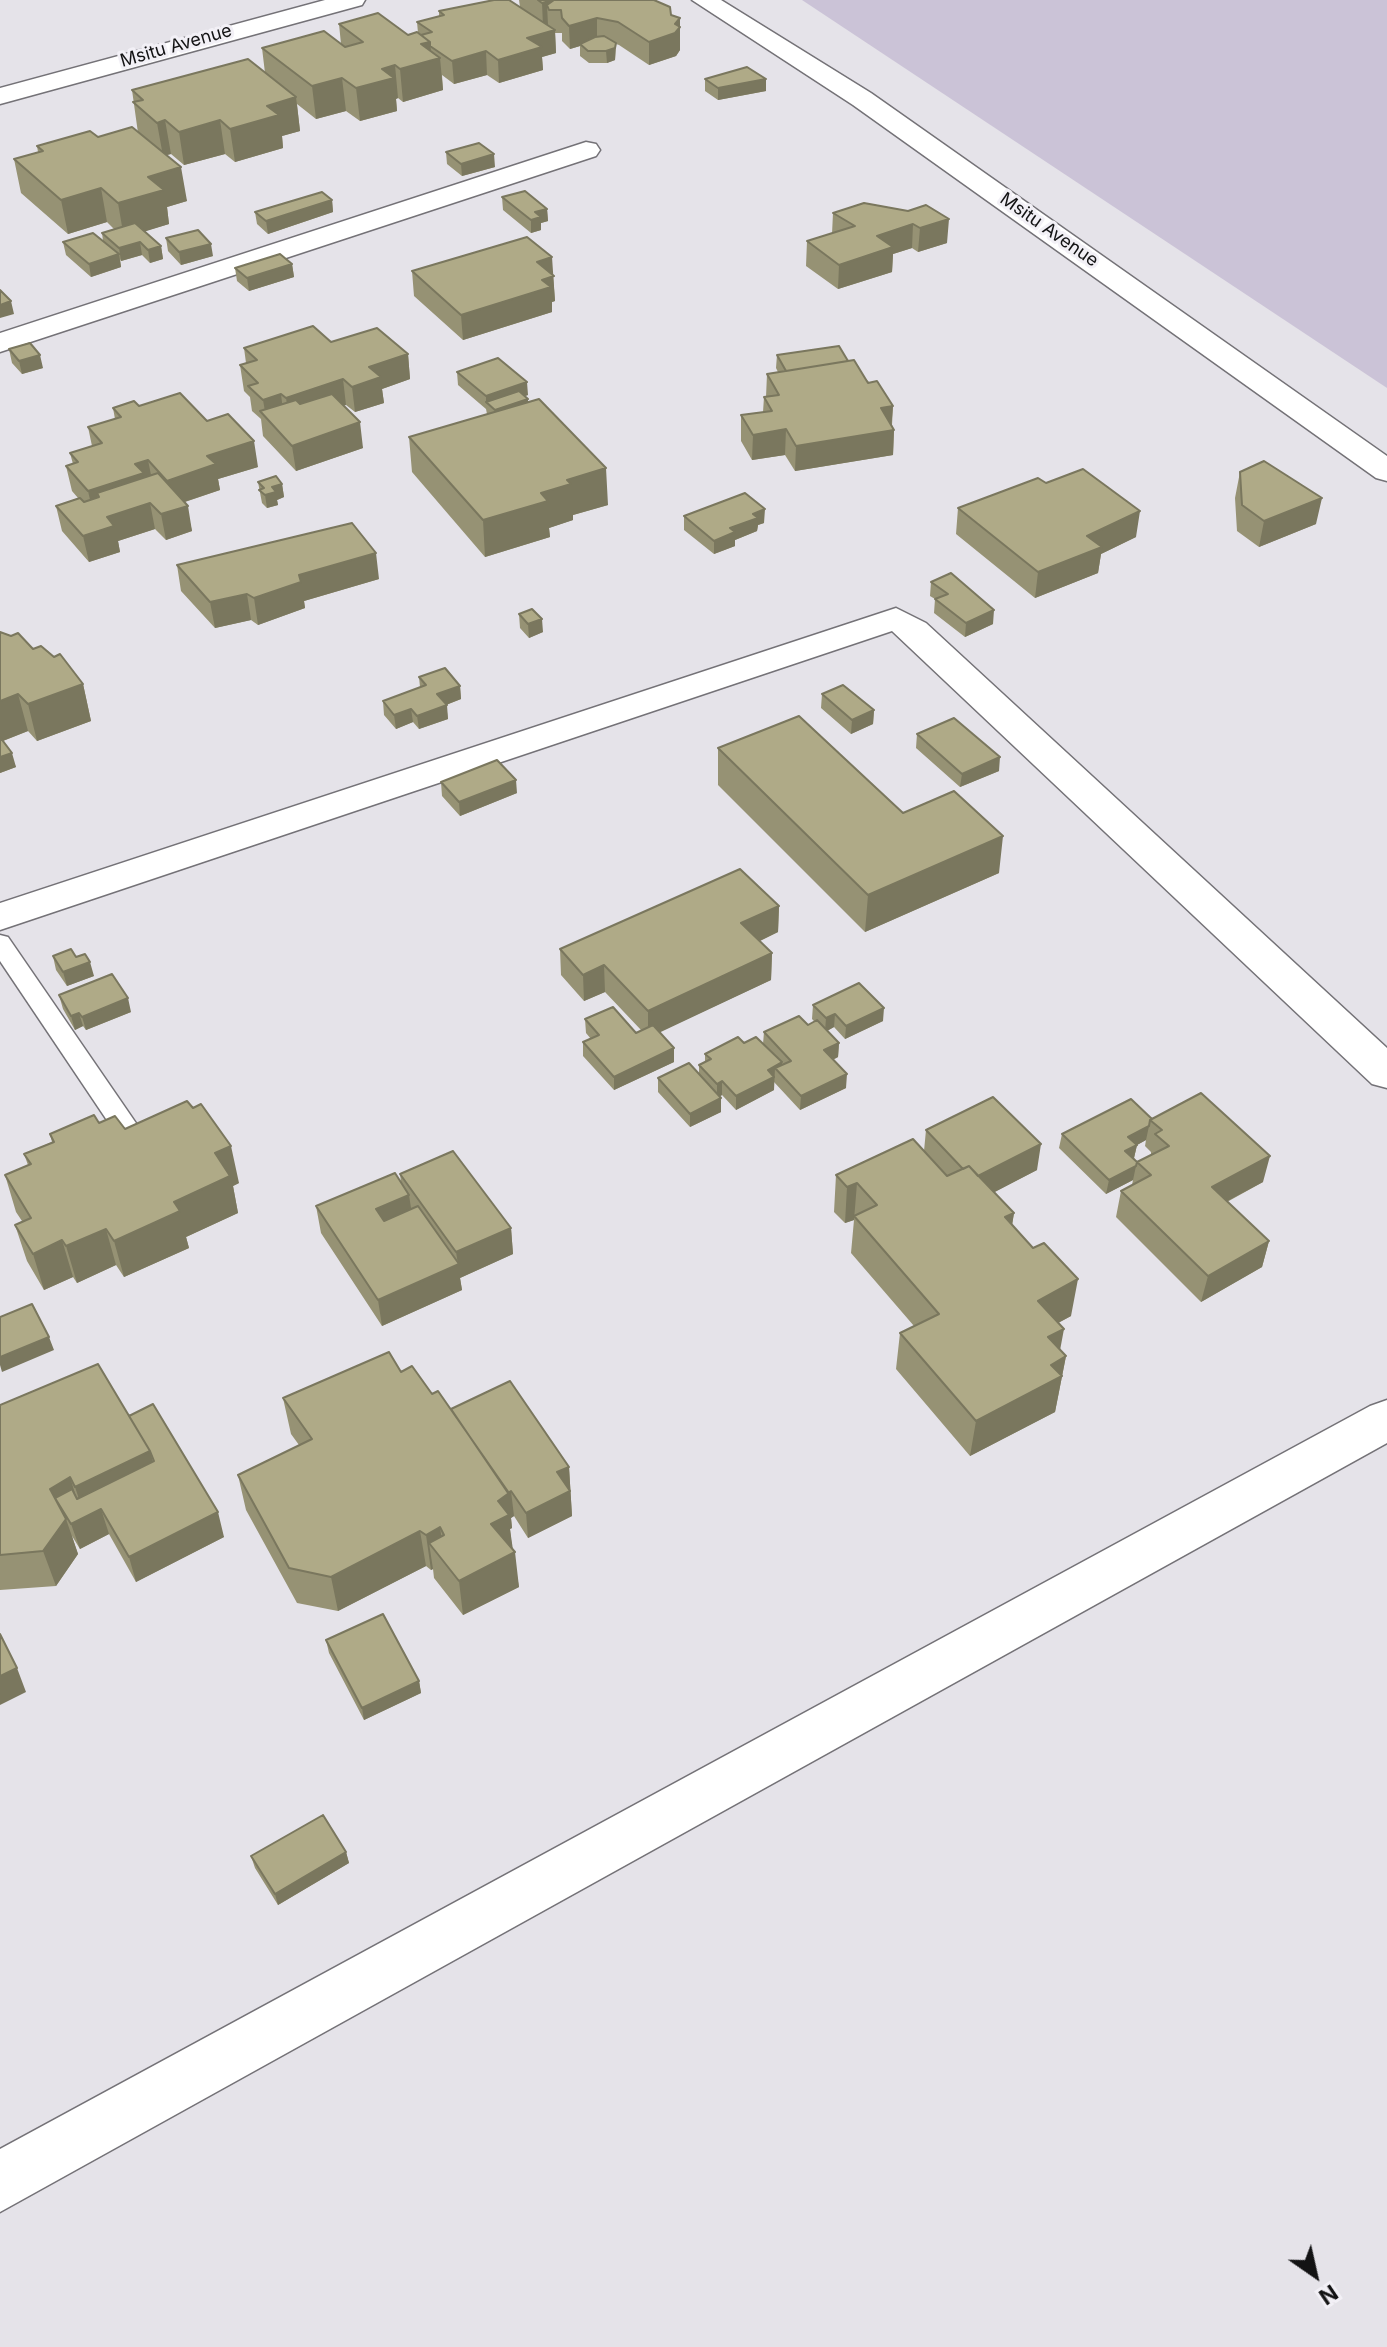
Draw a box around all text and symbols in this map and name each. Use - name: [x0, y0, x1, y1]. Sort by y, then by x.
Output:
- street label: Msitu Avenue: [118, 20, 234, 72]
- street label: Msitu Avenue: [996, 188, 1102, 272]
- north arrow: [1275, 2235, 1355, 2315]
- text: N: [1314, 2279, 1343, 2310]

